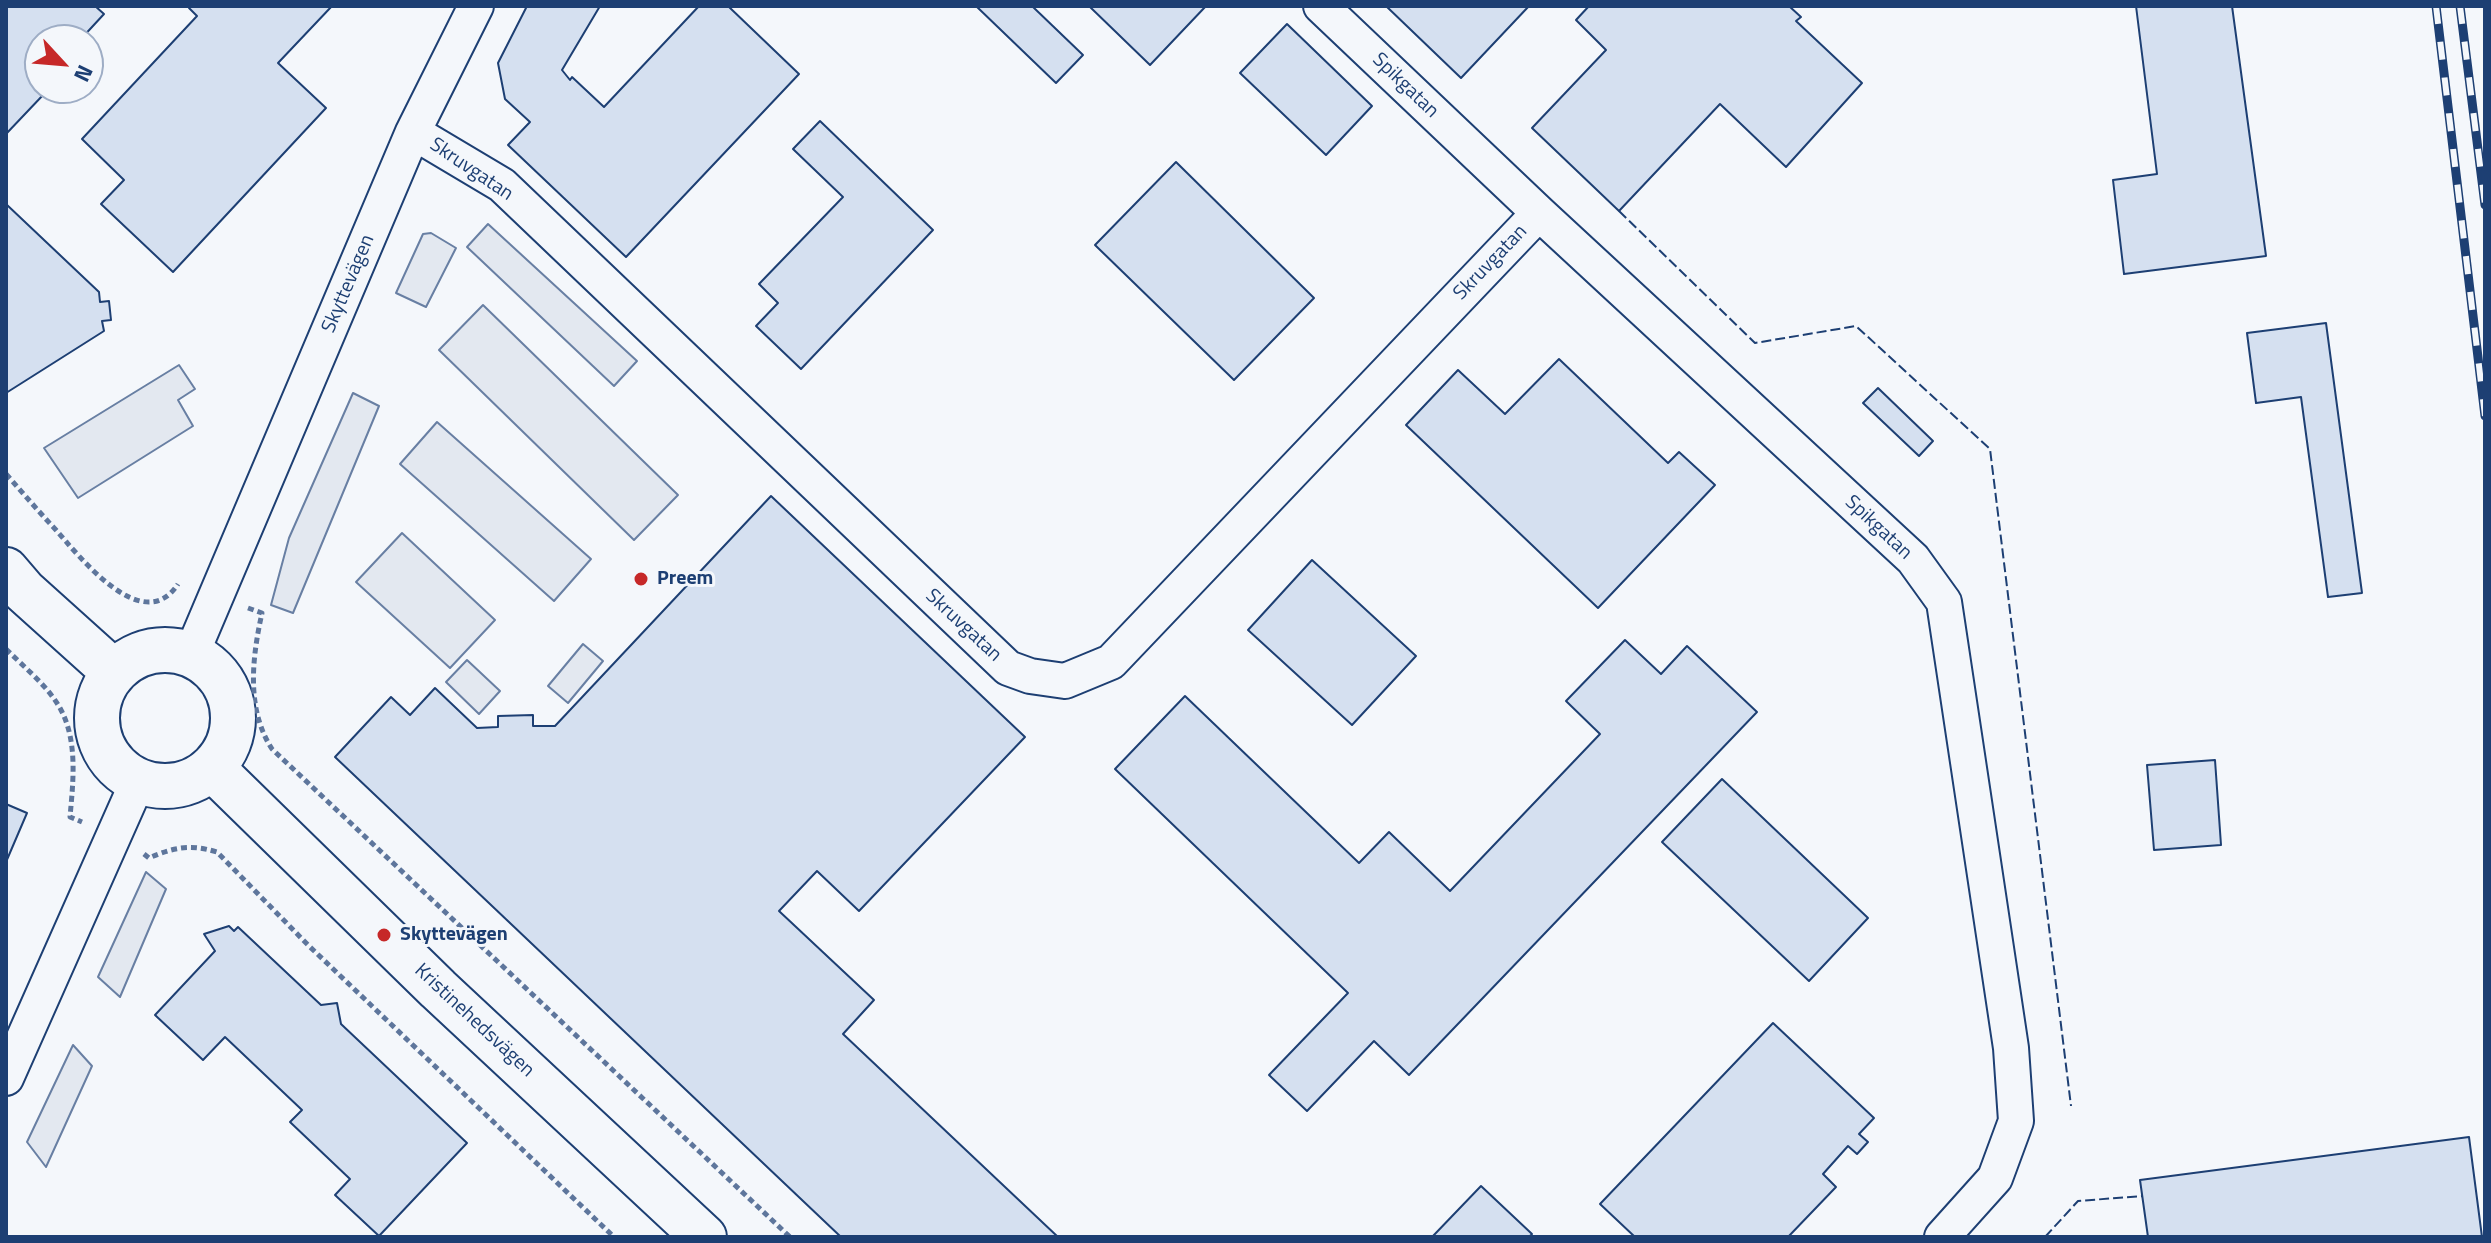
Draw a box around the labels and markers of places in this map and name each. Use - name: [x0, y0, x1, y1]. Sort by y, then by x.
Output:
- place label: Preem: [657, 567, 713, 591]
- marker: Preem: [632, 570, 650, 588]
- place label: Skyttevägen: [400, 923, 508, 947]
- marker: Skyttevägen: [375, 926, 393, 944]

